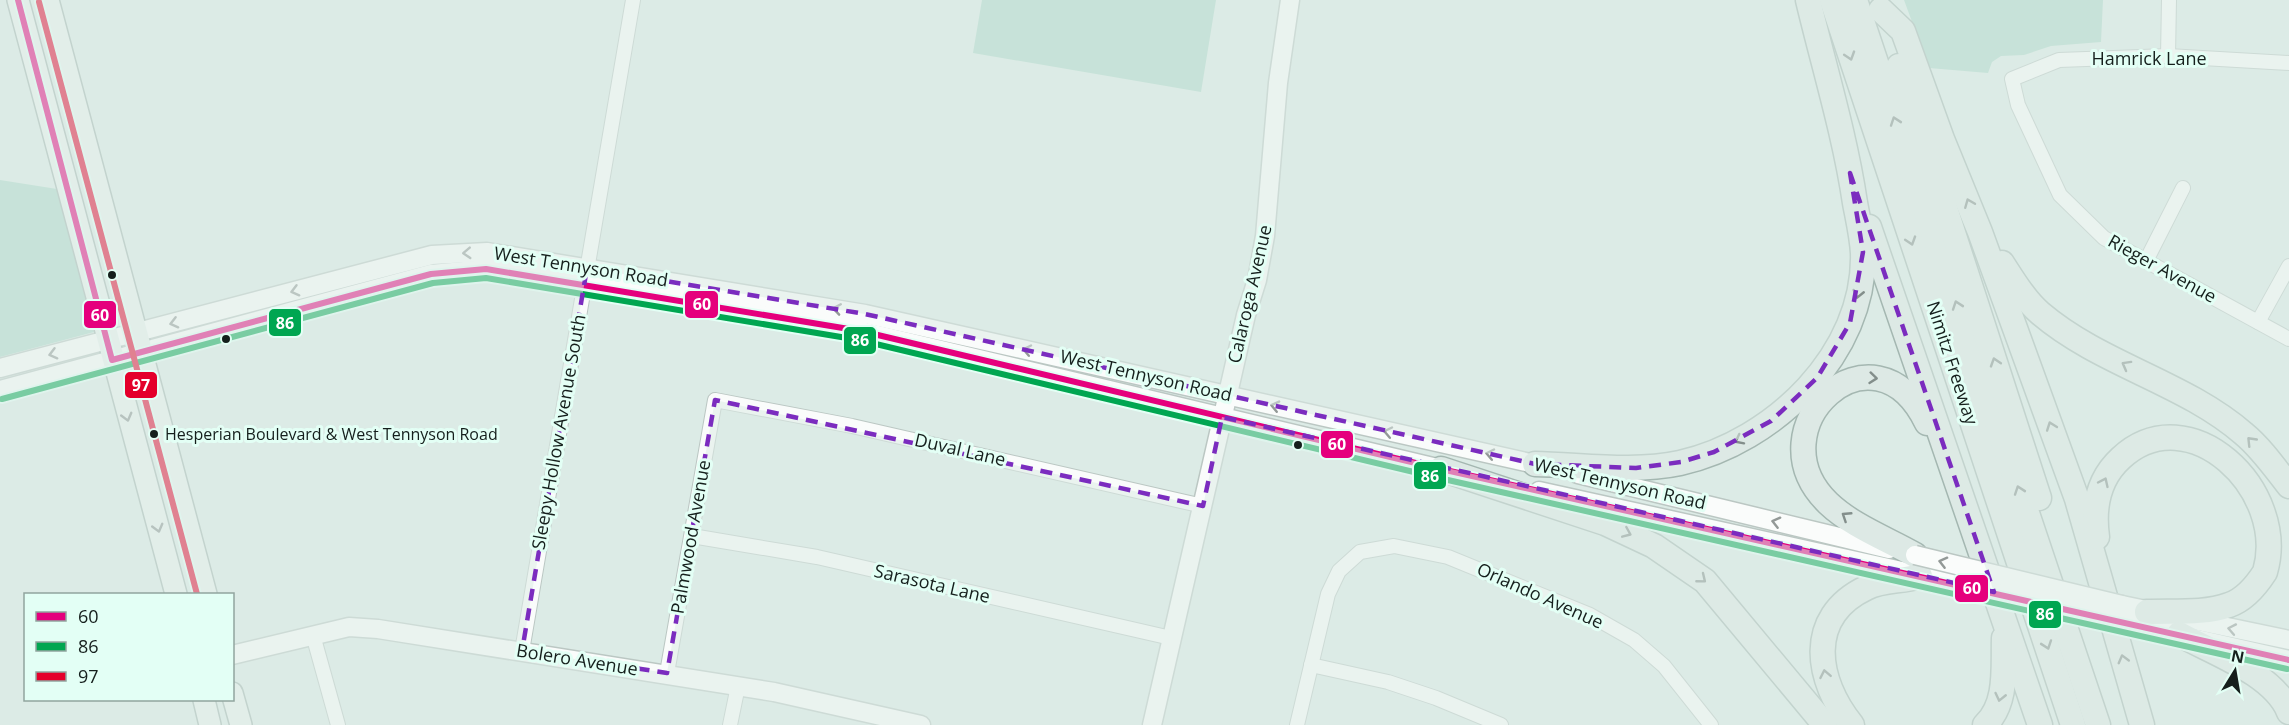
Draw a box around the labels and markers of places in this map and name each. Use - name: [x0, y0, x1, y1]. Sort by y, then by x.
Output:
- unlabelled marker: [106, 269, 118, 281]
- unlabelled marker: [220, 333, 232, 345]
- place label: Hesperian Boulevard & West Tennyson Road: [165, 423, 498, 445]
- marker: Hesperian Boulevard & West Tennyson Road: [148, 428, 160, 440]
- unlabelled marker: [1292, 439, 1304, 451]

